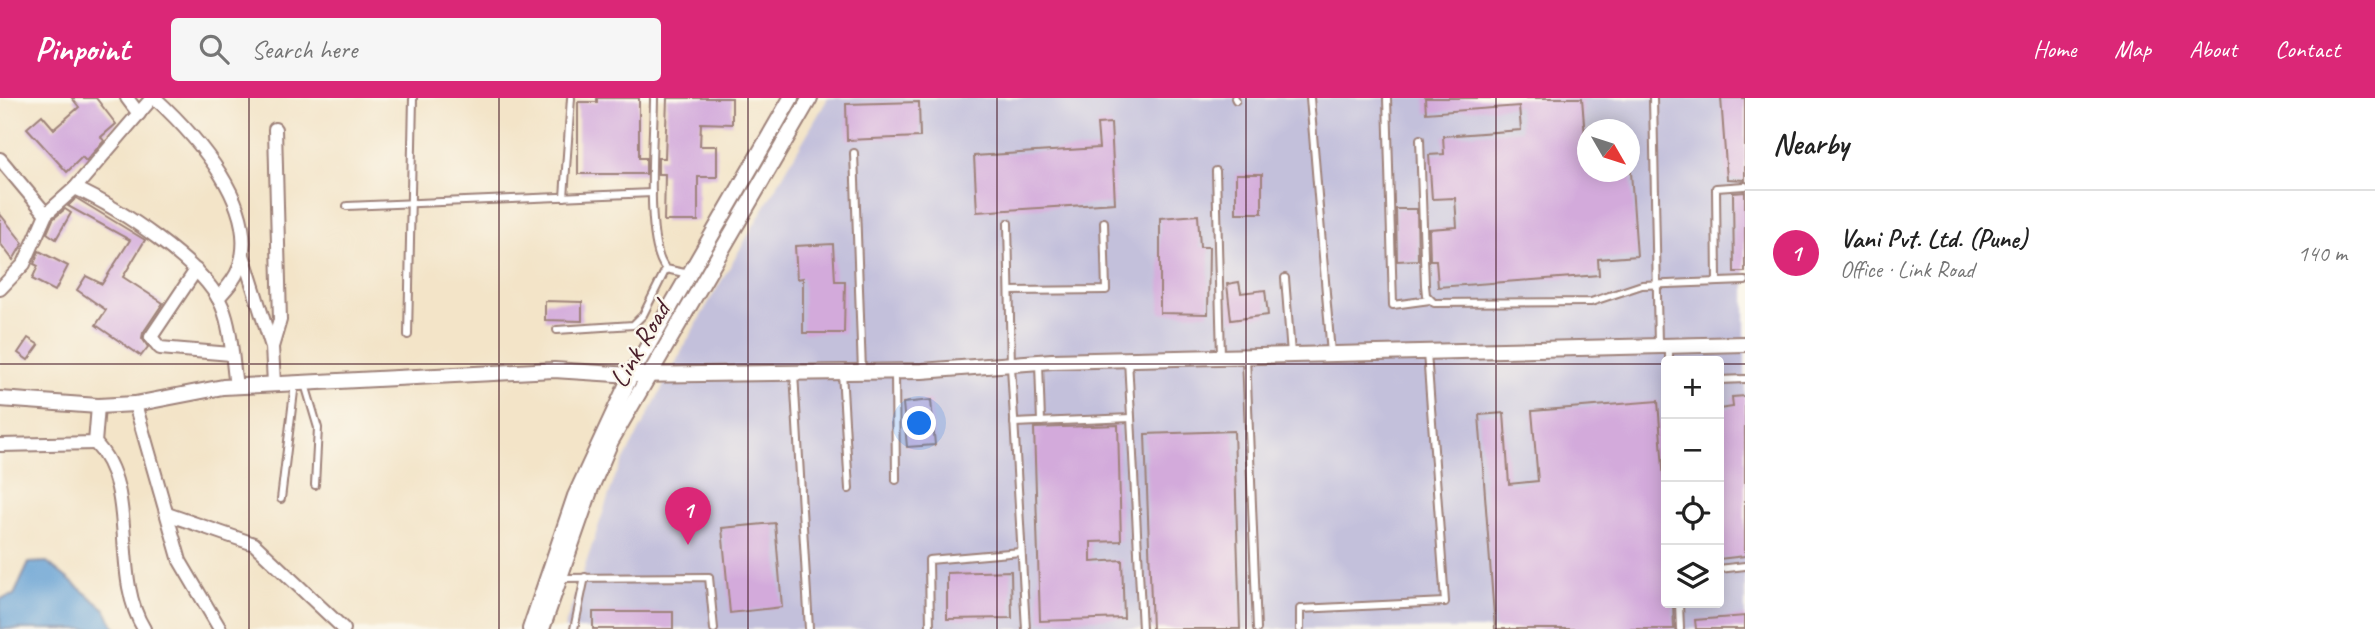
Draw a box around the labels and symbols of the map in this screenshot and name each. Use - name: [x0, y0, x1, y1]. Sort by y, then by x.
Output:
- north arrow: [1577, 119, 1640, 182]
- street label: Link Road: [601, 292, 680, 393]
- your location: [902, 406, 936, 440]
- pin: 1: [665, 487, 711, 545]

